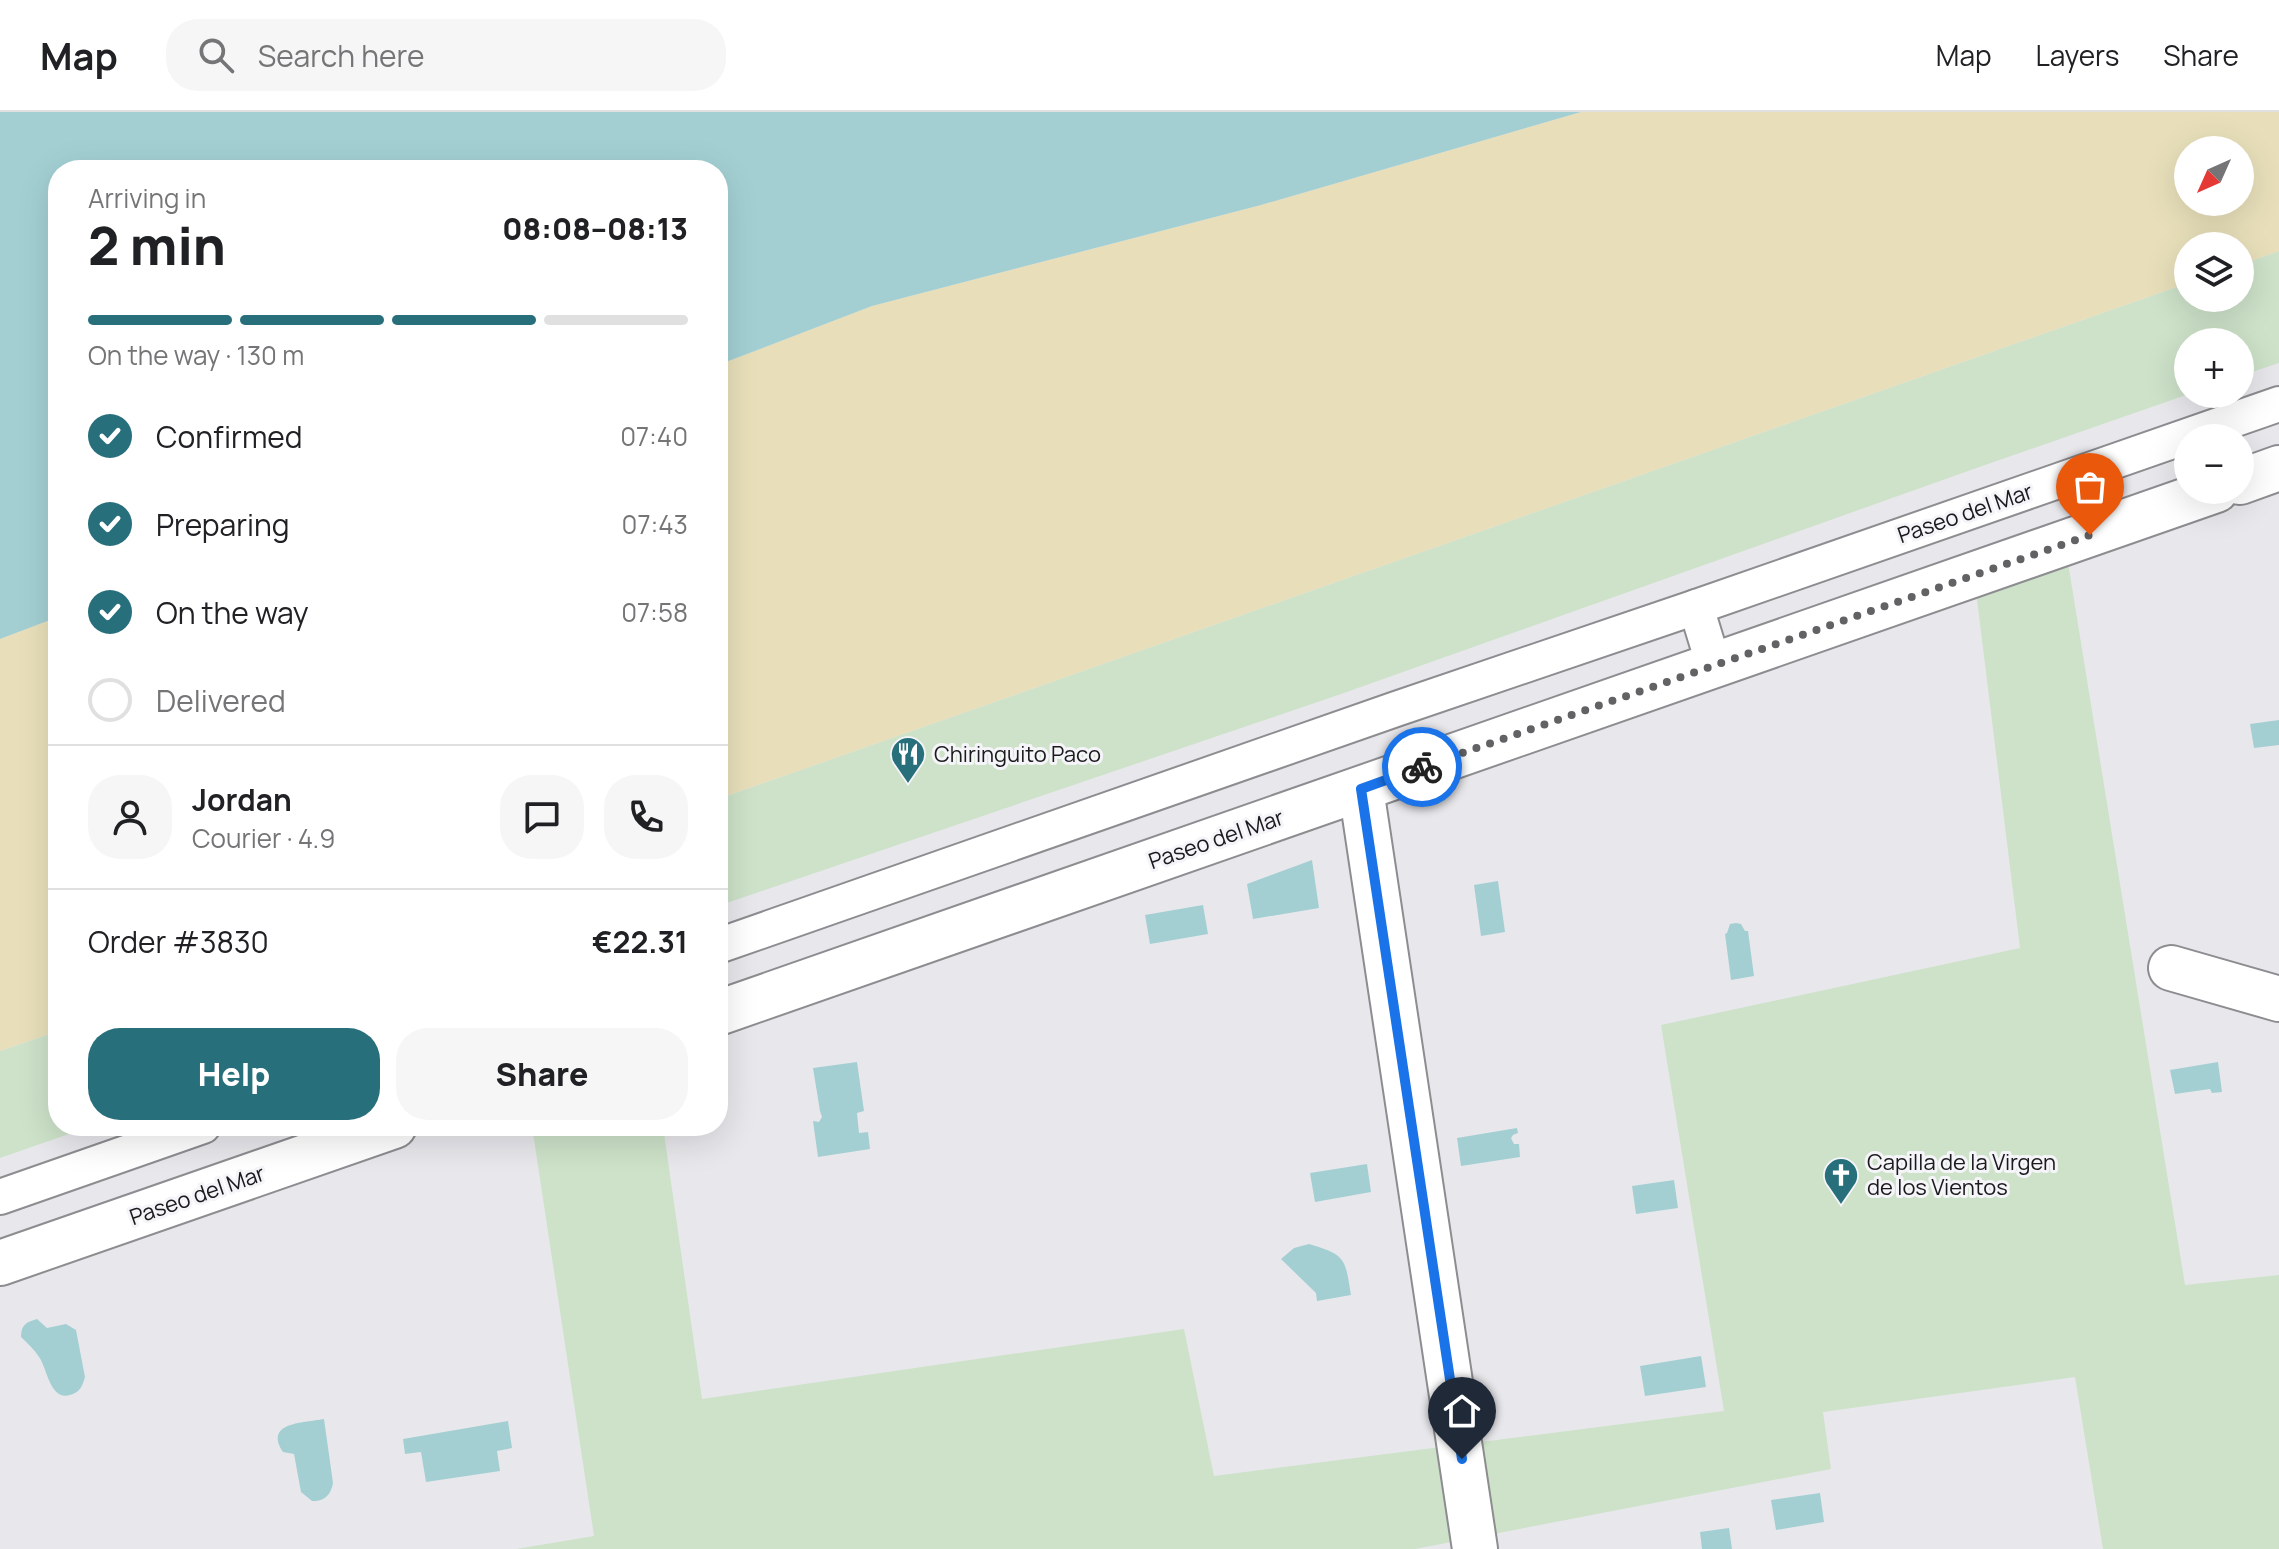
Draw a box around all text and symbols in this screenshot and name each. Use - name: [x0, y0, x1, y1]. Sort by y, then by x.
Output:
- search box: [166, 19, 726, 91]
- text: Map: [40, 29, 118, 81]
- icon: search: [194, 33, 238, 77]
- text: Search here: [258, 35, 425, 76]
- text: Map: [1936, 36, 1992, 74]
- text: Layers: [2036, 36, 2119, 74]
- text: Share: [2163, 36, 2239, 74]
- north arrow: [2174, 136, 2254, 216]
- map controls: [2174, 136, 2254, 504]
- text: Arriving in: [88, 180, 206, 216]
- text: 08:08–08:13: [502, 208, 688, 249]
- text: 2 min: [88, 210, 226, 281]
- button: layers: [2174, 232, 2254, 312]
- button: +: [2174, 328, 2254, 408]
- text: On the way · 130 m: [88, 337, 304, 373]
- icon: check: [88, 414, 132, 458]
- text: Confirmed: [156, 416, 303, 457]
- text: 07:40: [620, 418, 688, 454]
- button: −: [2174, 424, 2254, 504]
- pin: [2056, 453, 2124, 535]
- icon: bag: [2068, 465, 2112, 509]
- street label: Paseo del Mar: [1894, 476, 2037, 550]
- icon: check: [88, 502, 132, 546]
- text: Preparing: [156, 504, 290, 545]
- text: 07:43: [622, 506, 688, 542]
- icon: check: [88, 590, 132, 634]
- text: On the way: [156, 592, 309, 633]
- text: 07:58: [621, 594, 688, 630]
- text: Delivered: [156, 680, 286, 721]
- courier: [1382, 727, 1462, 807]
- restaurant icon: Chiringuito Paco: [889, 735, 927, 785]
- place label: Chiringuito Paco: [934, 739, 1101, 769]
- icon: bike: [1400, 745, 1444, 789]
- button: person: [88, 775, 172, 859]
- button: chat: [500, 775, 584, 859]
- button: phone: [604, 775, 688, 859]
- text: Jordan: [192, 779, 292, 820]
- street label: Paseo del Mar: [1145, 802, 1288, 876]
- text: Courier · 4.9: [192, 820, 335, 856]
- text: Order #3830: [88, 921, 269, 962]
- text: €22.31: [592, 921, 688, 962]
- button: Help: [88, 1028, 380, 1120]
- button: Share: [396, 1028, 688, 1120]
- place label: Capilla de la Virgen de los Vientos: [1867, 1147, 2056, 1202]
- church icon: Capilla de la Virgen de los Vientos: [1822, 1156, 1860, 1206]
- street label: Paseo del Mar: [126, 1158, 269, 1232]
- pin: [1428, 1377, 1496, 1459]
- icon: home: [1440, 1389, 1484, 1433]

